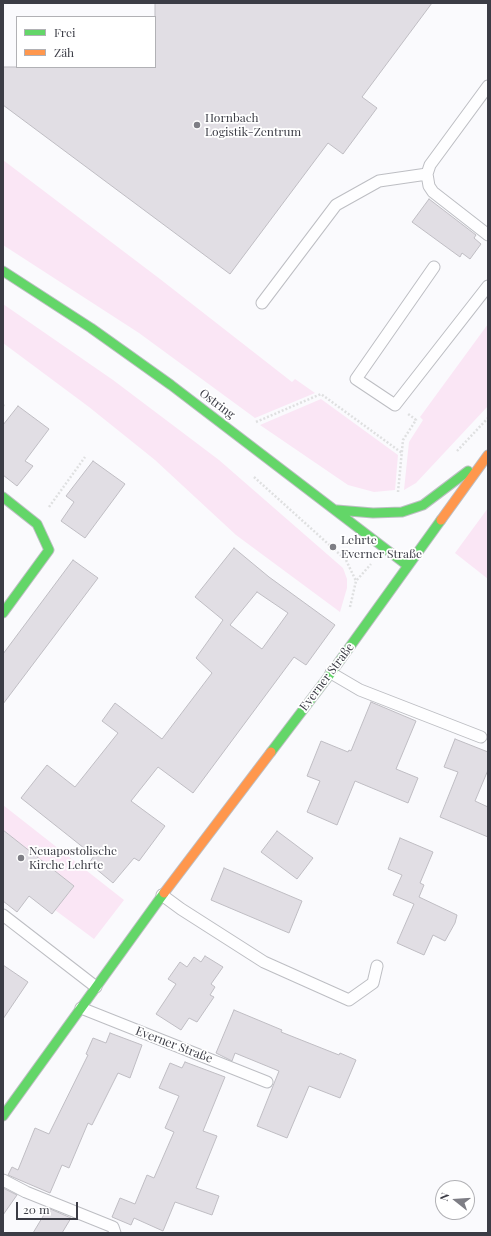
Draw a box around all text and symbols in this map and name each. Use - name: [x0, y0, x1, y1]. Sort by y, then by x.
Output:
- legend: [16, 16, 156, 68]
- text: Frei: [54, 24, 76, 40]
- text: Zäh: [54, 44, 74, 60]
- place label: Hornbach Logistik-Zentrum: [205, 111, 301, 139]
- marker: Hornbach Logistik-Zentrum: [192, 120, 202, 130]
- street label: Ostring: [196, 386, 238, 422]
- place label: Lehrte Everner Straße: [341, 533, 422, 561]
- marker: Lehrte Everner Straße: [328, 542, 338, 552]
- street label: Everner Straße: [297, 640, 357, 714]
- place label: Neuapostolische Kirche Lehrte: [29, 844, 117, 872]
- marker: Neuapostolische Kirche Lehrte: [16, 853, 26, 863]
- street label: Everner Straße: [134, 1024, 214, 1066]
- north arrow: [435, 1180, 475, 1220]
- text: N: [436, 1191, 452, 1203]
- scale bar: [18, 1194, 80, 1220]
- text: 20 m: [23, 1201, 50, 1217]

